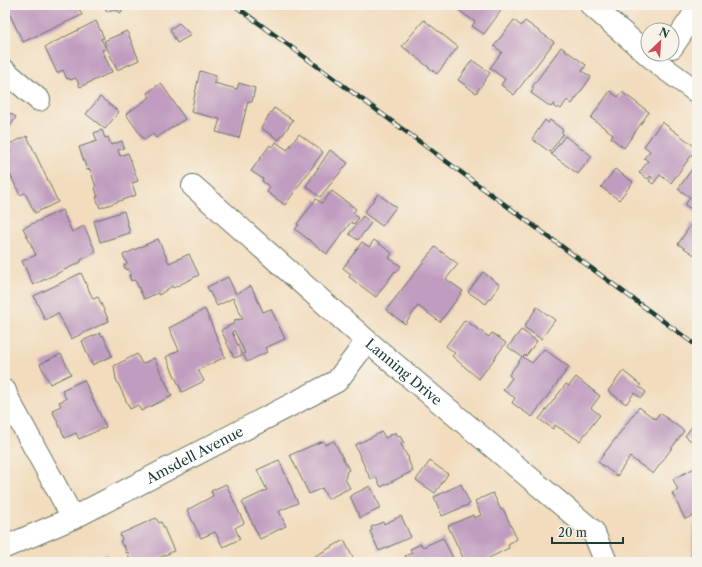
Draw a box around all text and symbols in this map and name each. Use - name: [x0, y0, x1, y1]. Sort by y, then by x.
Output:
- north arrow: [640, 22, 680, 62]
- text: N: [657, 25, 672, 41]
- street label: Lanning Drive: [362, 335, 446, 409]
- street label: Amsdell Avenue: [142, 422, 247, 488]
- scale bar: [552, 519, 623, 545]
- text: 20 m: [558, 525, 587, 540]

